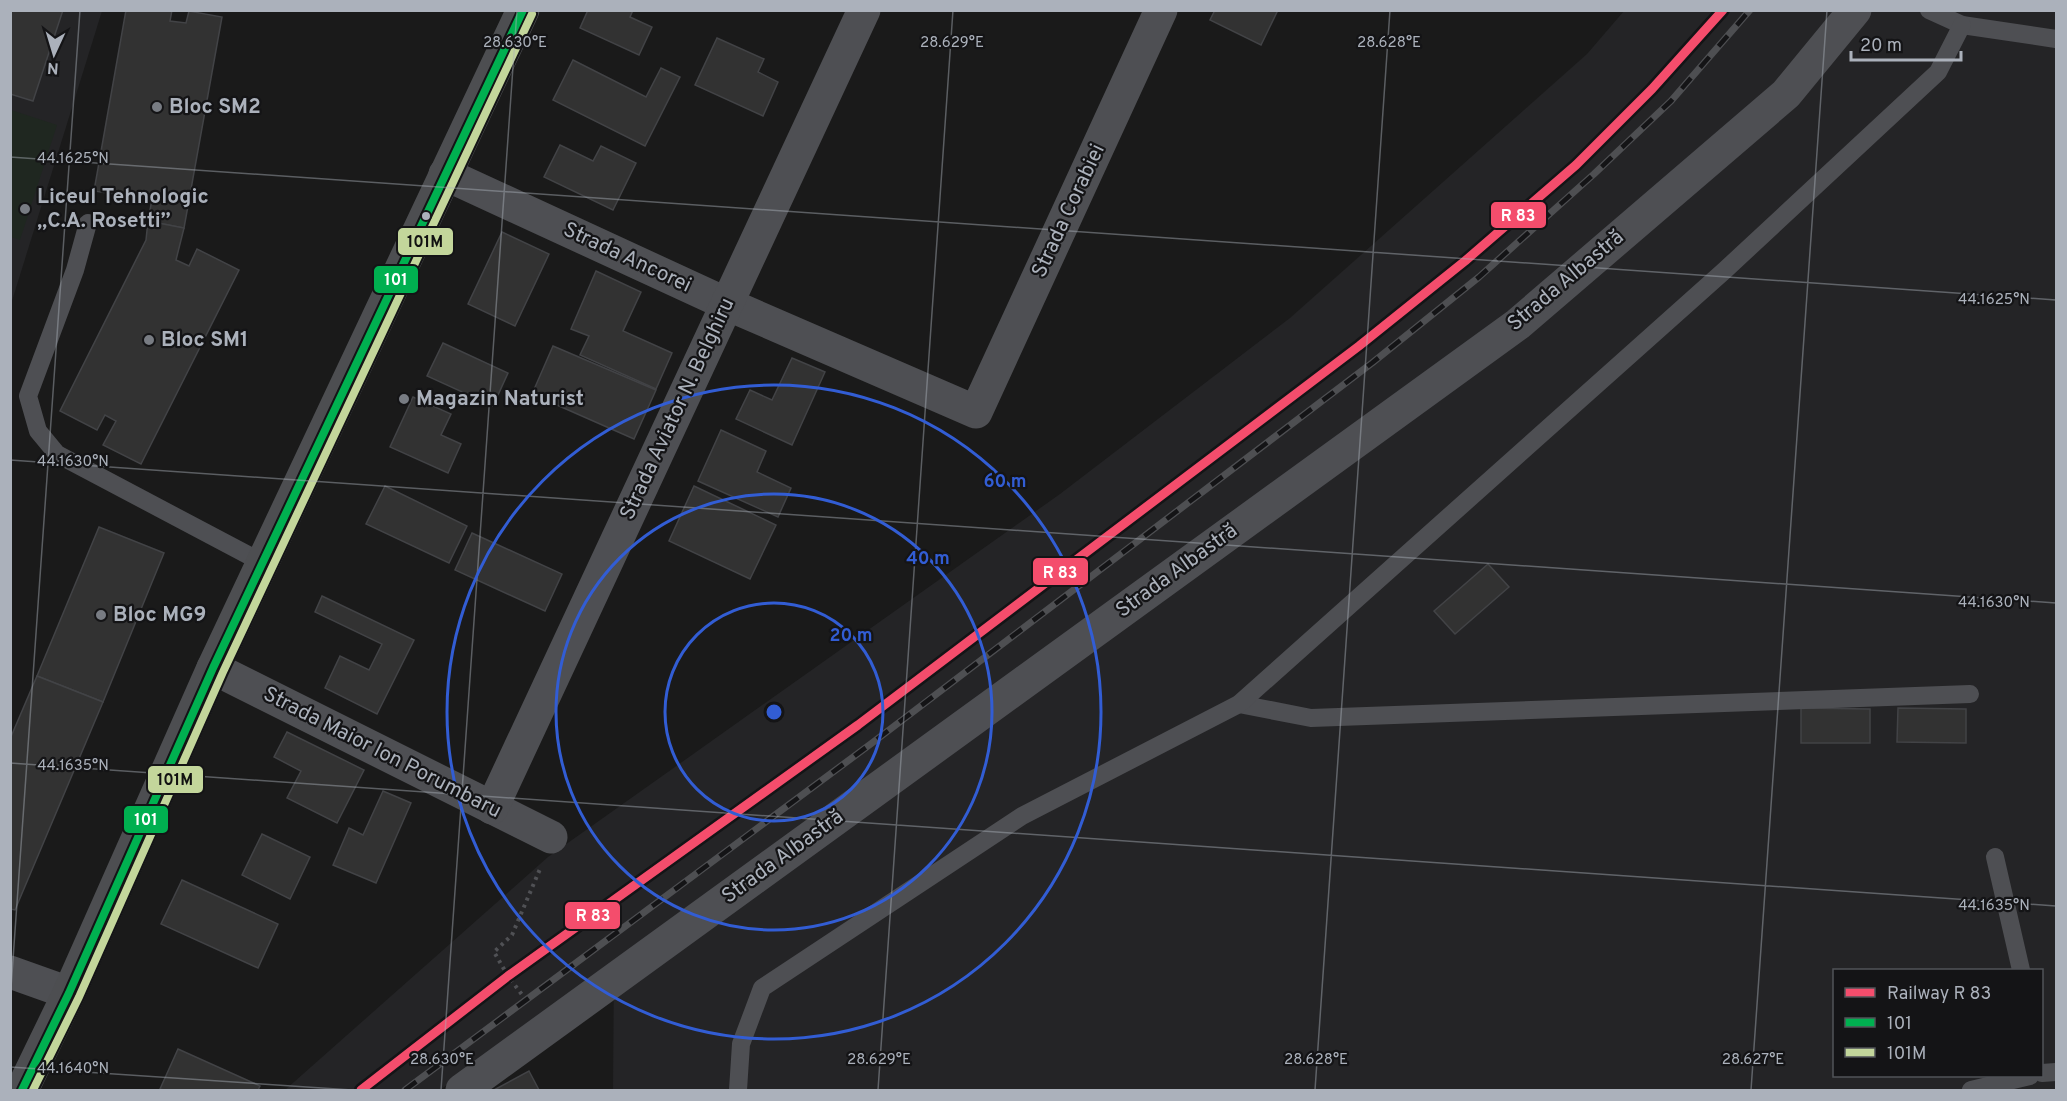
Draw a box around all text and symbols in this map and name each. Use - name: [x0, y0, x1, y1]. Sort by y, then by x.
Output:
- north arrow: [24, 24, 84, 84]
- scale bar: [1851, 24, 1960, 62]
- text: 28.630°E: [483, 34, 547, 53]
- text: 28.629°E: [920, 34, 984, 53]
- text: 28.628°E: [1357, 34, 1421, 53]
- text: 20 m: [1860, 35, 1902, 58]
- text: N: [47, 57, 60, 77]
- place label: Bloc SM2: [169, 94, 261, 121]
- marker: Bloc SM2: [150, 100, 164, 114]
- street label: Strada Corabiei: [1026, 140, 1112, 282]
- text: 44.1625°N: [37, 150, 109, 169]
- place label: Liceul Tehnologic „C.A. Rosetti”: [37, 184, 209, 235]
- line badge: R 83: [1490, 201, 1547, 229]
- marker: Liceul Tehnologic „C.A. Rosetti”: [18, 202, 32, 216]
- text: R 83: [1501, 207, 1535, 227]
- unlabelled marker: [420, 210, 432, 222]
- street label: Strada Ancorei: [559, 217, 695, 299]
- street label: Strada Albastră: [1502, 224, 1630, 338]
- line badge: 101M: [397, 227, 454, 256]
- text: 101M: [407, 233, 443, 253]
- line badge: 101: [373, 265, 419, 294]
- text: 101: [384, 271, 408, 291]
- text: 44.1625°N: [1958, 291, 2030, 310]
- street label: Strada Aviator N. Belghiru: [615, 294, 741, 524]
- place label: Bloc SM1: [161, 327, 249, 354]
- marker: Bloc SM1: [142, 333, 156, 347]
- place label: Magazin Naturist: [416, 386, 584, 413]
- marker: Magazin Naturist: [397, 392, 411, 406]
- text: 44.1630°N: [37, 453, 109, 472]
- text: 60 m: [983, 471, 1027, 494]
- street label: Strada Albastră: [1111, 518, 1243, 624]
- text: 40 m: [906, 548, 950, 571]
- line badge: R 83: [1032, 557, 1089, 586]
- text: R 83: [1043, 564, 1077, 584]
- text: 44.1630°N: [1958, 594, 2030, 613]
- place label: Bloc MG9: [113, 602, 206, 629]
- marker: Bloc MG9: [94, 608, 108, 622]
- text: 20 m: [829, 625, 873, 648]
- street label: Strada Maior Ion Porumbaru: [258, 681, 506, 825]
- centre of rings: [764, 702, 784, 722]
- text: 44.1635°N: [37, 757, 109, 776]
- line badge: 101M: [147, 765, 204, 794]
- text: 101M: [157, 771, 193, 791]
- street label: Strada Albastră: [717, 804, 849, 910]
- line badge: 101: [123, 805, 169, 834]
- text: 101: [134, 811, 158, 831]
- text: 44.1635°N: [1958, 897, 2030, 916]
- line badge: R 83: [564, 901, 621, 930]
- text: R 83: [576, 907, 610, 927]
- legend: [1833, 969, 2043, 1077]
- text: Railway R 83: [1887, 983, 1991, 1006]
- text: 101: [1887, 1013, 1912, 1036]
- text: 101M: [1887, 1043, 1926, 1066]
- text: 28.630°E: [410, 1051, 474, 1070]
- text: 28.629°E: [847, 1051, 911, 1070]
- text: 28.628°E: [1284, 1051, 1348, 1070]
- text: 28.627°E: [1722, 1051, 1784, 1070]
- text: 44.1640°N: [37, 1060, 109, 1079]

